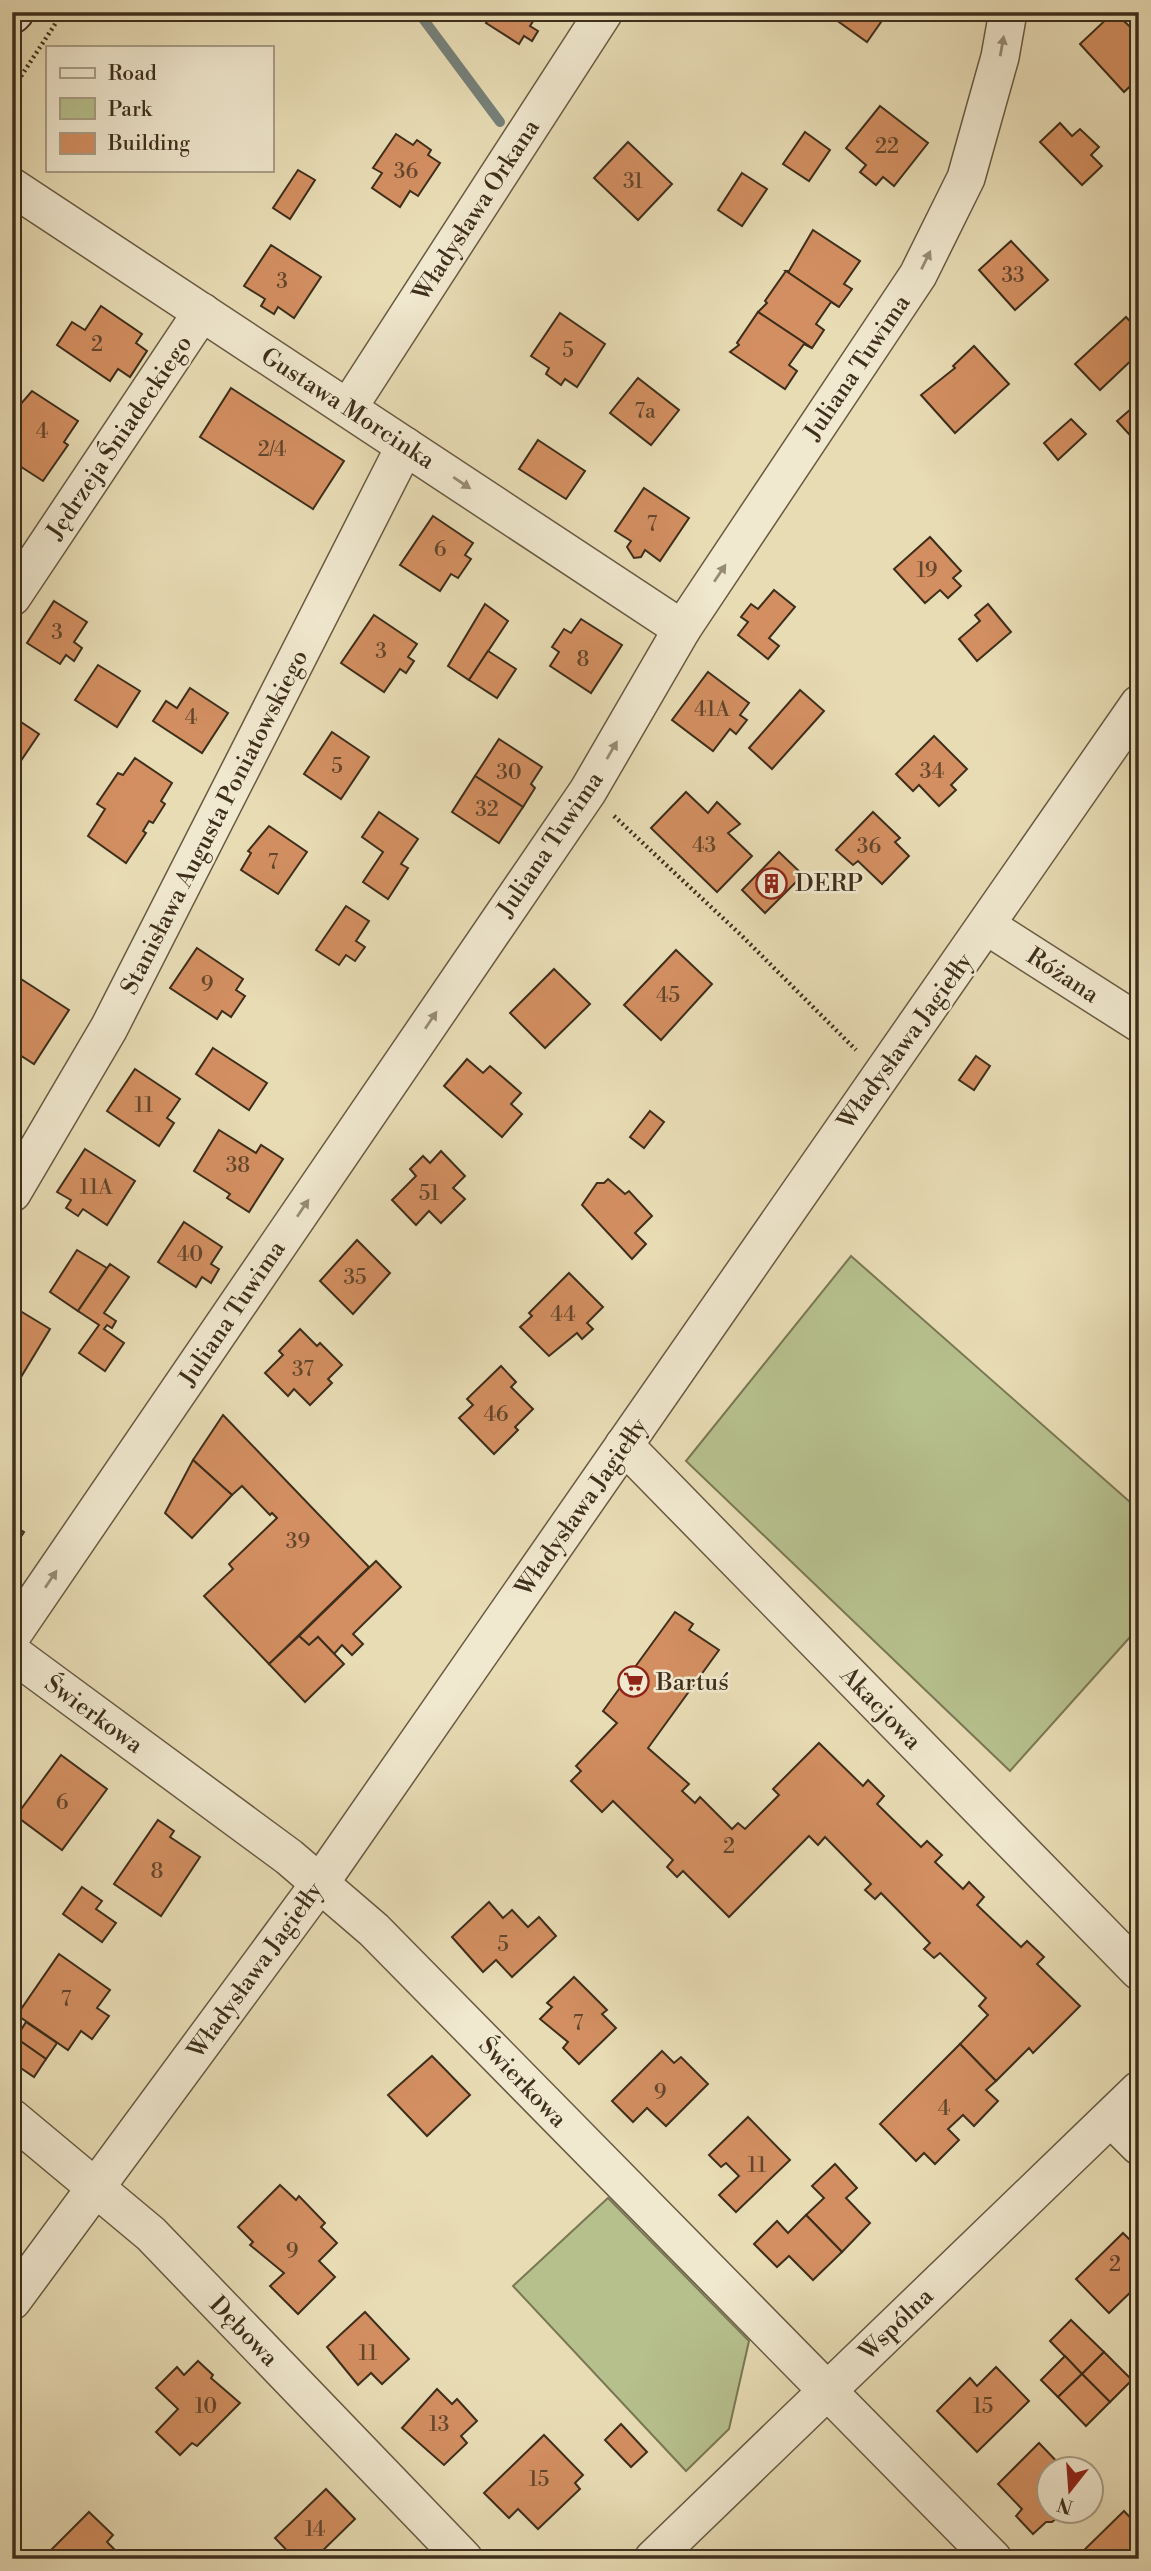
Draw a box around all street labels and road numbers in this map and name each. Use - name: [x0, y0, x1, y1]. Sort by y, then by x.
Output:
- street label: Władysława Orkana: [406, 113, 547, 308]
- street label: Juliana Tuwima: [798, 289, 918, 447]
- street label: Jędrzeja Śniadeckiego: [38, 329, 199, 546]
- street label: Gustawa Morcinka: [255, 341, 441, 477]
- street label: Stanisława Augusta Poniatowskiego: [115, 645, 315, 1000]
- street label: Juliana Tuwima: [491, 766, 611, 924]
- street label: Różana: [1021, 941, 1105, 1011]
- street label: Władysława Jagiełły: [831, 947, 980, 1136]
- street label: Juliana Tuwima: [173, 1235, 293, 1393]
- street label: Władysława Jagiełły: [509, 1412, 655, 1603]
- street label: Akacjowa: [833, 1660, 928, 1757]
- street label: Świerkowa: [38, 1667, 150, 1761]
- street label: Władysława Jagiełły: [181, 1876, 330, 2065]
- street label: Świerkowa: [472, 2030, 575, 2135]
- street label: Wspólna: [853, 2281, 941, 2368]
- street label: Dębowa: [202, 2290, 285, 2374]

